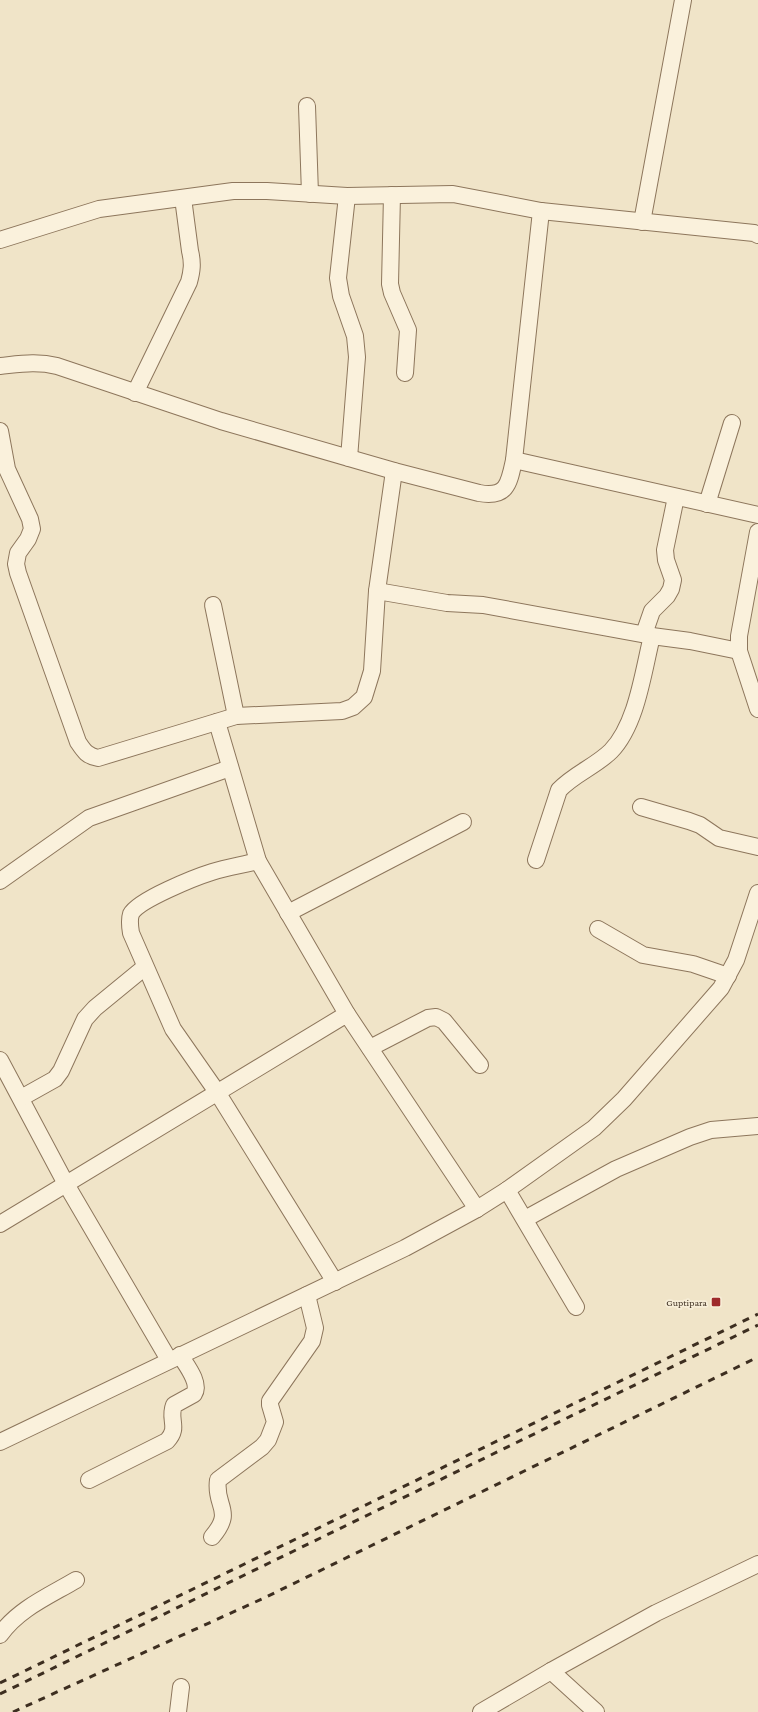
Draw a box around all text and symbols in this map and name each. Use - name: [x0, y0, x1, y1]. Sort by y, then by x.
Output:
- marker: Guptipara: [710, 1296, 722, 1308]
- place label: Guptipara: [666, 1297, 707, 1308]

